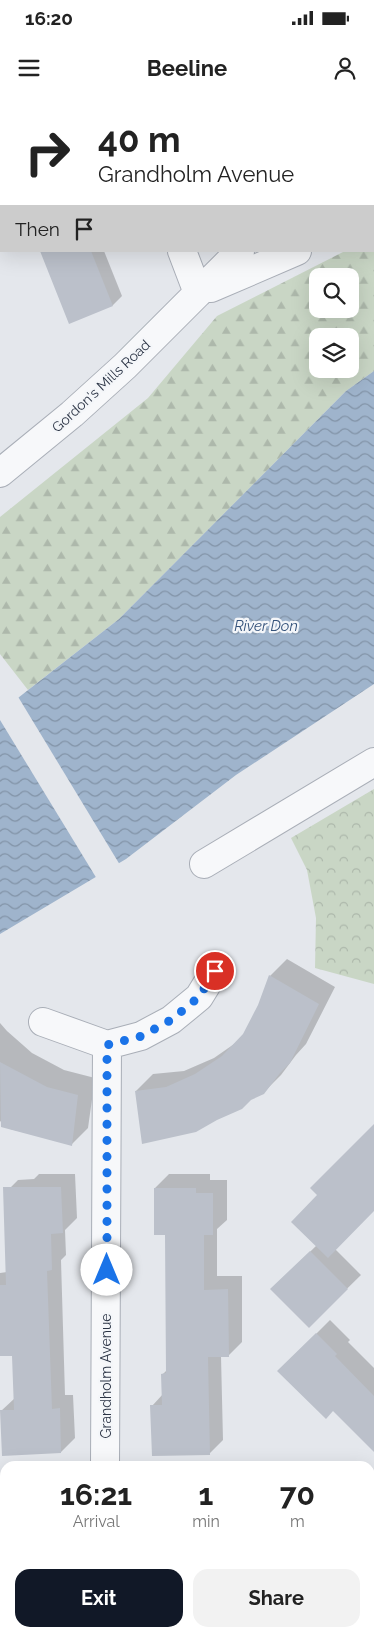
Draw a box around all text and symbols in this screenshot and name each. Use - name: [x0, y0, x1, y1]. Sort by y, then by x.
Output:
- text: 16:20: [25, 7, 73, 29]
- icon: menu: [15, 54, 43, 82]
- icon: person: [331, 54, 359, 82]
- text: Beeline: [147, 55, 227, 81]
- text: 40 m: [98, 119, 180, 160]
- icon: right: [15, 120, 80, 185]
- text: Grandholm Avenue: [98, 161, 294, 187]
- icon: arrive: [70, 215, 98, 243]
- text: Then: [15, 218, 60, 240]
- map controls: [309, 268, 359, 378]
- button: search: [309, 268, 359, 318]
- button: layers: [309, 328, 359, 378]
- street label: Gordon's Mills Road: [49, 337, 153, 435]
- water label: River Don: [234, 617, 298, 635]
- pin: [194, 950, 236, 992]
- icon: arrive: [201, 957, 229, 985]
- position arrow: [80, 1243, 132, 1295]
- street label: Grandholm Avenue: [98, 1314, 114, 1438]
- text: 16:21: [60, 1477, 132, 1512]
- text: 1: [199, 1477, 213, 1512]
- text: 70: [280, 1477, 315, 1512]
- text: Arrival: [73, 1512, 120, 1531]
- text: min: [192, 1512, 220, 1531]
- text: m: [290, 1512, 305, 1531]
- button: Exit: [15, 1569, 183, 1627]
- button: Share: [193, 1569, 360, 1627]

